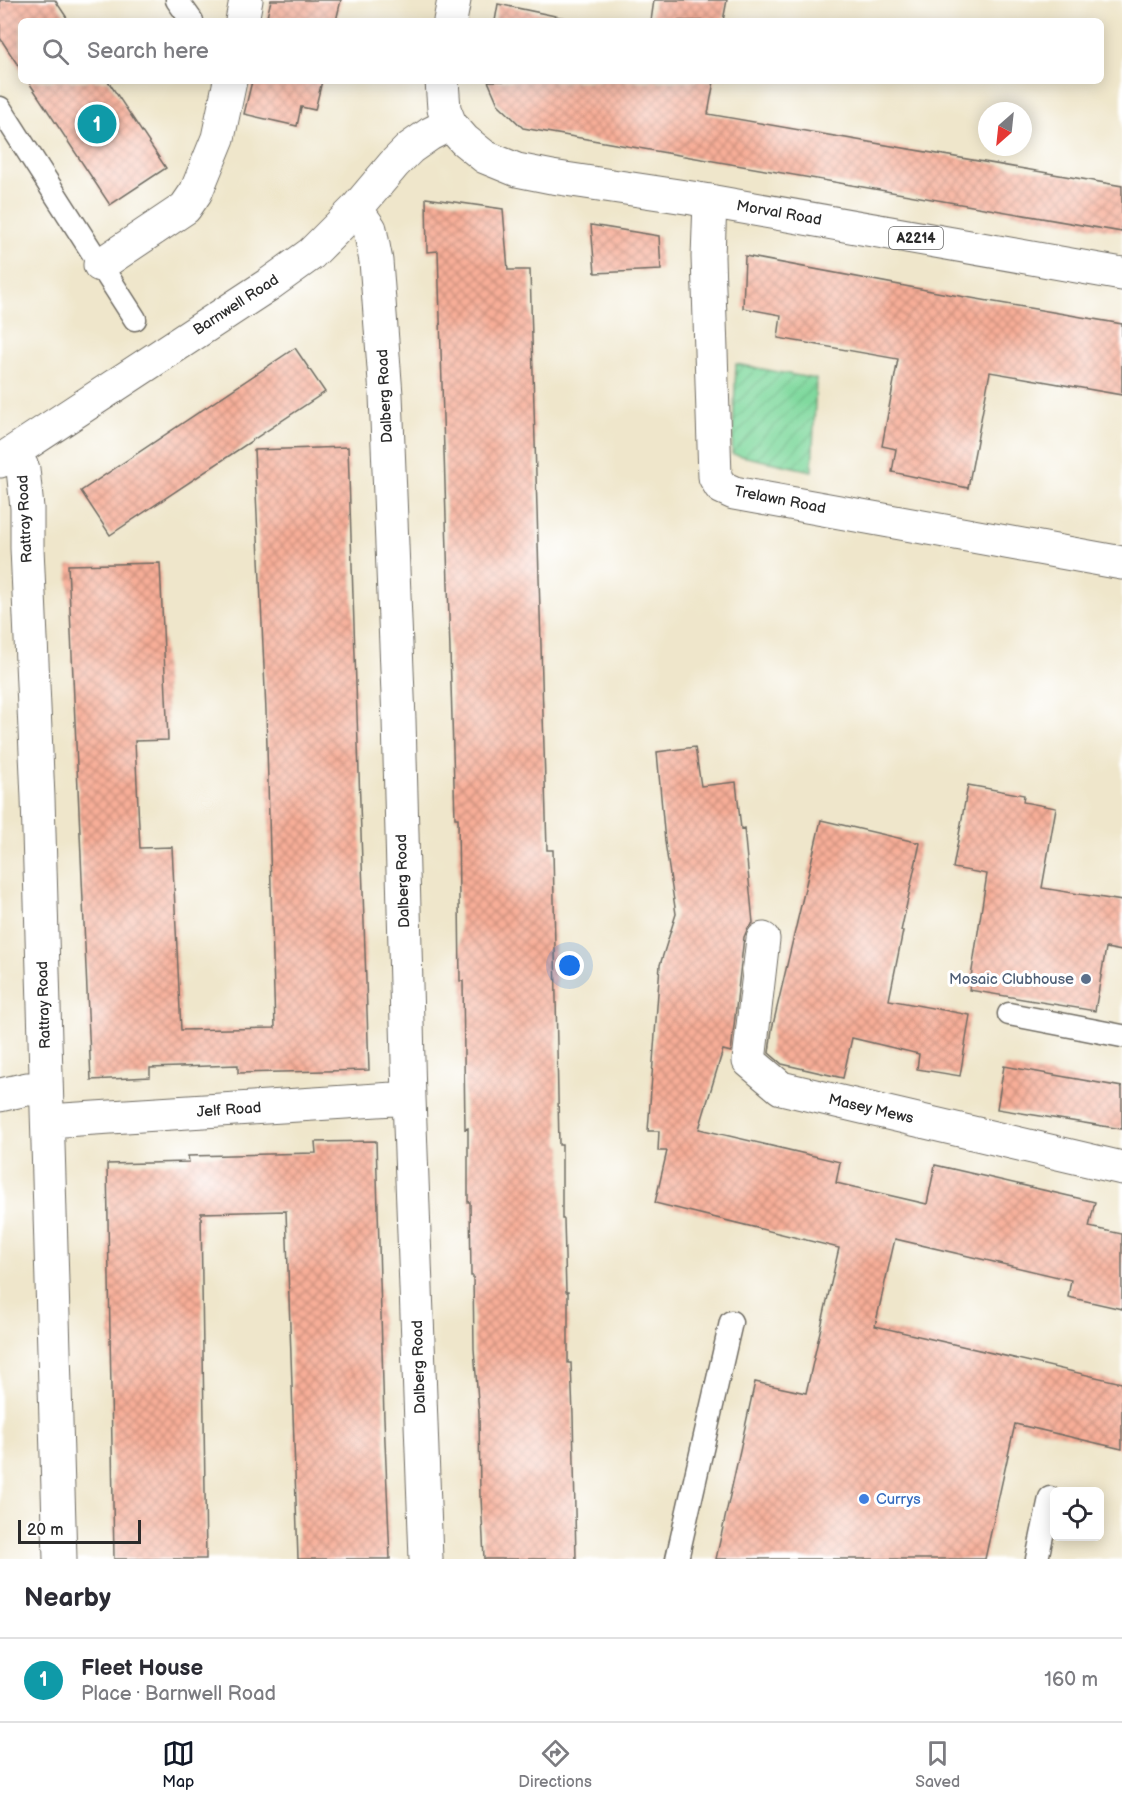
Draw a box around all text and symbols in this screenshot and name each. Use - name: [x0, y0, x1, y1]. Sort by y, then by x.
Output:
- search box: [18, 18, 1104, 84]
- icon: search: [39, 35, 72, 68]
- text: Search here: [87, 38, 209, 65]
- pin: 1: [78, 102, 116, 146]
- north arrow: [978, 102, 1032, 156]
- street label: Morval Road: [735, 196, 823, 230]
- road number: A2214: [889, 227, 943, 249]
- street label: Barnwell Road: [190, 270, 282, 340]
- street label: Dalberg Road: [373, 349, 397, 443]
- street label: Rattray Road: [13, 475, 37, 563]
- street label: Trelawn Road: [733, 482, 827, 518]
- street label: Dalberg Road: [392, 834, 414, 928]
- your location: [555, 951, 584, 980]
- street label: Rattray Road: [33, 961, 55, 1049]
- place label: Mosaic Clubhouse: [949, 970, 1074, 989]
- marker: Mosaic Clubhouse: [1079, 972, 1093, 986]
- street label: Masey Mews: [827, 1090, 916, 1128]
- street label: Jelf Road: [196, 1098, 262, 1122]
- street label: Dalberg Road: [408, 1320, 430, 1414]
- map controls: [1050, 1487, 1104, 1541]
- button: locate: [1050, 1487, 1104, 1541]
- place label: Currys: [876, 1490, 921, 1509]
- marker: Currys: [857, 1492, 871, 1506]
- scale bar: [18, 1517, 141, 1544]
- text: 20 m: [27, 1521, 63, 1540]
- text: Nearby: [24, 1583, 111, 1614]
- text: Fleet House: [81, 1655, 203, 1682]
- text: 1: [39, 1668, 48, 1692]
- text: 160 m: [1044, 1668, 1098, 1692]
- text: Place · Barnwell Road: [81, 1682, 276, 1706]
- tab: Map: [162, 1737, 195, 1792]
- tab: Directions: [518, 1737, 592, 1792]
- tab: Saved: [915, 1737, 960, 1792]

